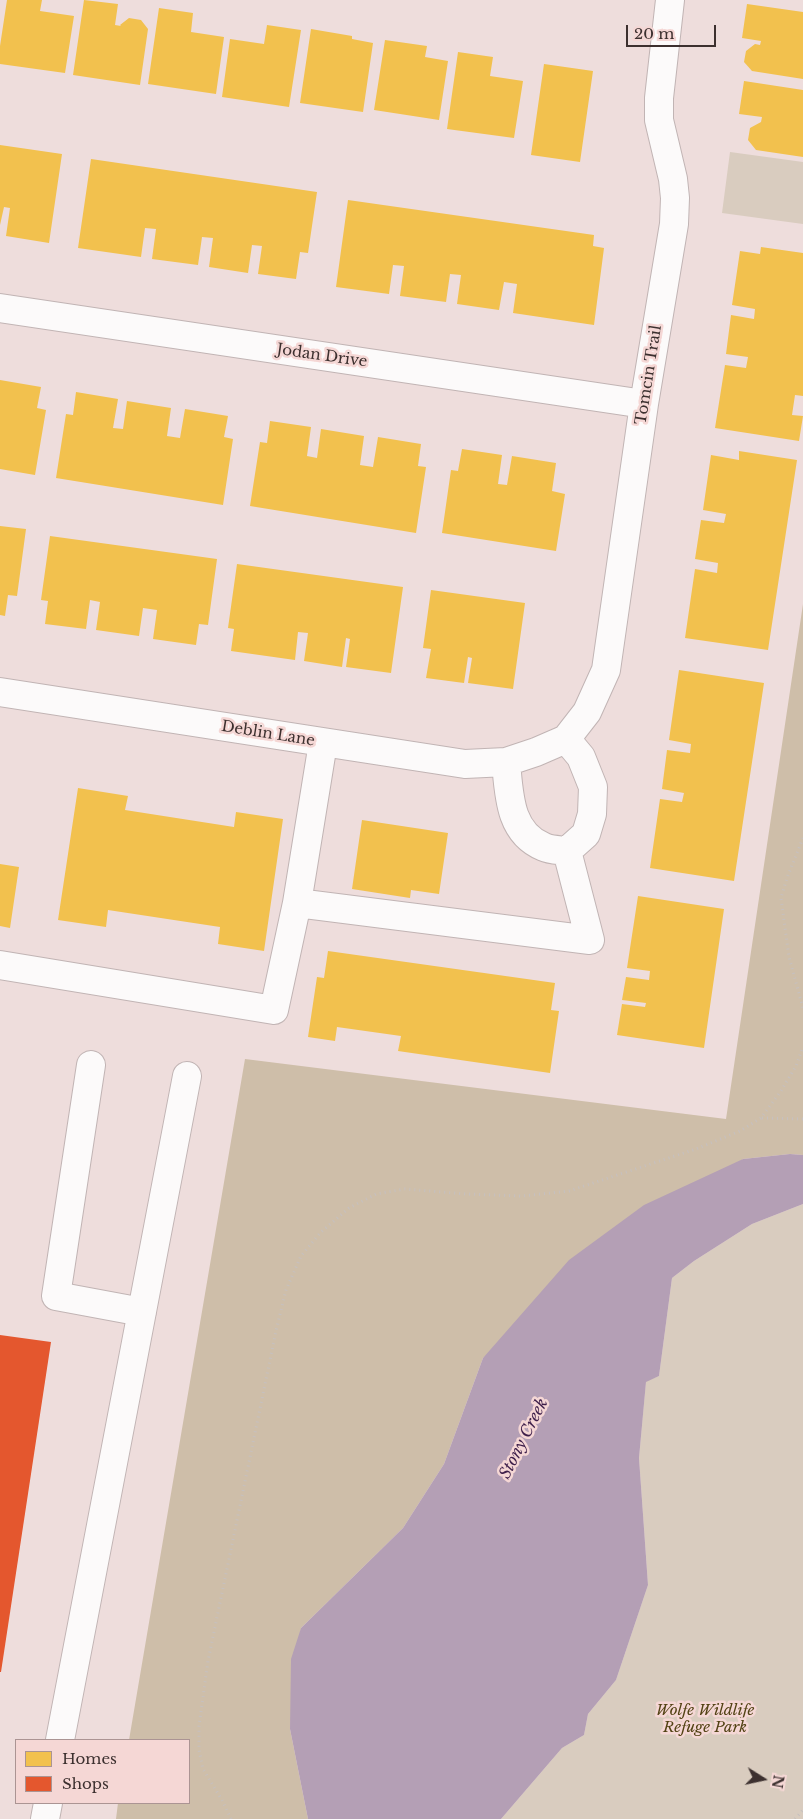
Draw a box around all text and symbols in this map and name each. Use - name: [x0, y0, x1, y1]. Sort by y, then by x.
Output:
- scale bar: [628, 15, 718, 47]
- text: 20 m: [634, 24, 674, 43]
- street label: Tomcin Trail: [632, 324, 666, 426]
- street label: Jodan Drive: [276, 341, 368, 371]
- street label: Deblin Lane: [220, 718, 316, 750]
- water label: Stony Creek: [496, 1396, 552, 1482]
- park label: Wolfe Wildlife Refuge Park: [656, 1702, 754, 1737]
- legend: [15, 1739, 190, 1804]
- text: Homes: [62, 1749, 117, 1768]
- north arrow: [738, 1754, 788, 1804]
- text: Shops: [62, 1774, 109, 1793]
- text: N: [768, 1774, 788, 1790]

